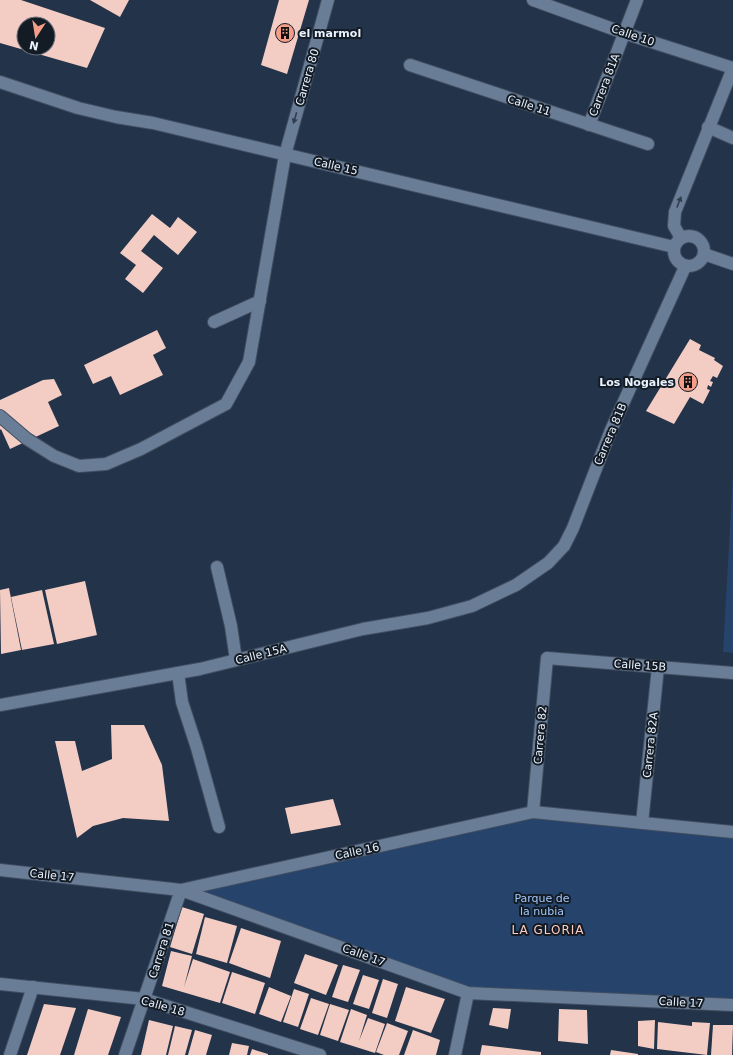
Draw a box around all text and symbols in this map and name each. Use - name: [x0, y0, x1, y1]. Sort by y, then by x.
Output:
- north arrow: [16, 16, 56, 56]
- building icon: el marmol: [274, 22, 296, 44]
- street label: Calle 10: [610, 22, 656, 49]
- place label: el marmol: [299, 27, 361, 40]
- text: N: [28, 38, 40, 53]
- street label: Carrera 80: [293, 47, 322, 107]
- street label: Carrera 81A: [587, 52, 623, 118]
- street label: Calle 11: [506, 92, 552, 119]
- one-way arrow: [292, 113, 298, 125]
- street label: Calle 15: [313, 155, 359, 178]
- one-way arrow: [676, 195, 682, 207]
- building icon: Los Nogales: [677, 371, 699, 393]
- place label: Los Nogales: [599, 376, 674, 389]
- street label: Carrera 81B: [592, 401, 629, 467]
- street label: Calle 15A: [234, 642, 289, 667]
- street label: Calle 15B: [613, 657, 667, 674]
- street label: Carrera 82: [531, 705, 550, 765]
- street label: Carrera 82A: [641, 711, 660, 779]
- street label: Calle 16: [334, 840, 380, 863]
- street label: Calle 17: [29, 867, 75, 884]
- park label: Parque de la nubia: [514, 892, 570, 918]
- street label: Carrera 81: [146, 920, 177, 980]
- district label: LA GLORIA: [511, 923, 585, 937]
- street label: Calle 17: [341, 942, 387, 969]
- street label: Calle 18: [140, 994, 186, 1019]
- street label: Calle 17: [658, 995, 704, 1010]

